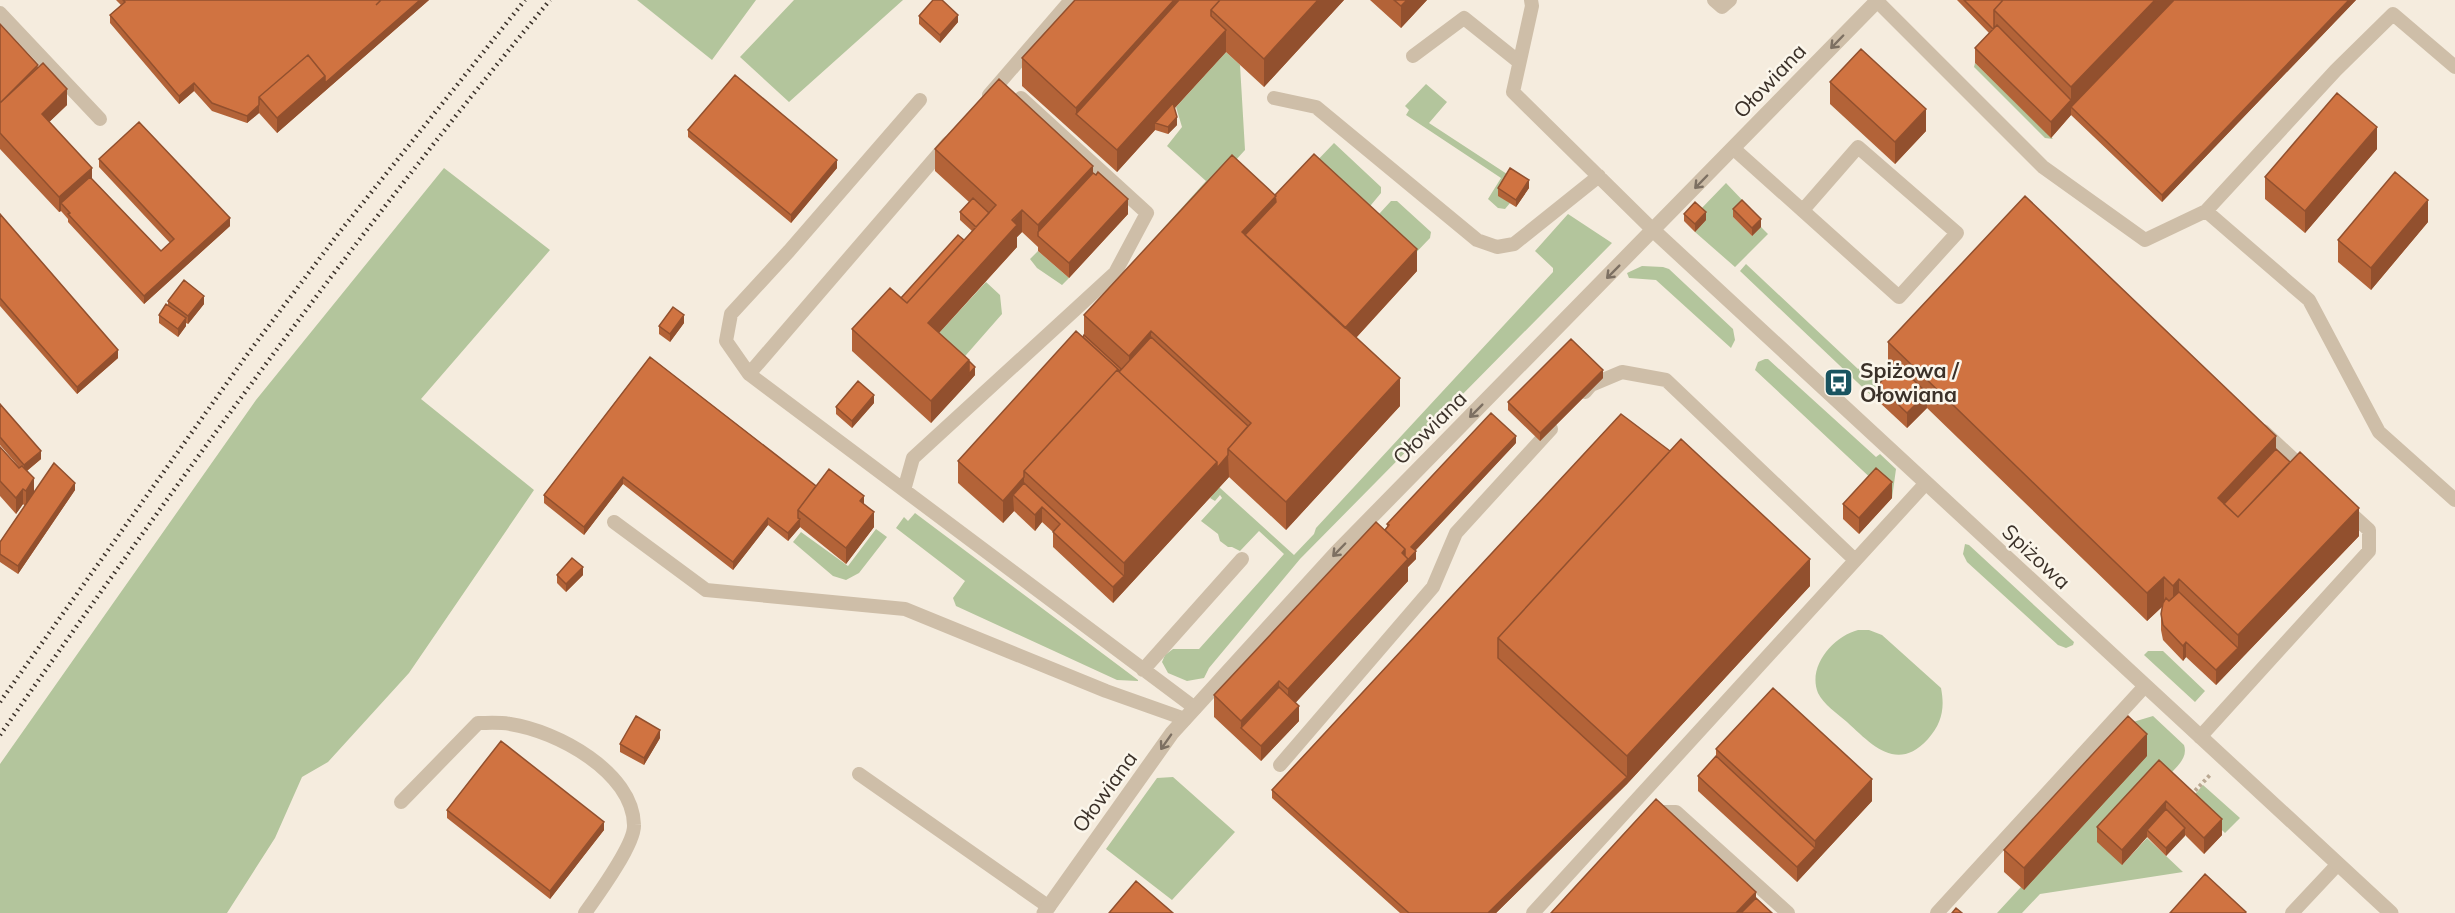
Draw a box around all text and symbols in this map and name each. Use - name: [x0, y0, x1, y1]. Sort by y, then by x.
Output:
- one-way arrow: [1831, 34, 1845, 49]
- street label: Ołowiana: [1727, 38, 1811, 123]
- one-way arrow: [1694, 174, 1709, 189]
- one-way arrow: [1606, 265, 1620, 280]
- place label: Spiżowa / Ołowiana: [1860, 357, 1960, 407]
- bus stop icon: Spiżowa / Ołowiana: [1823, 367, 1855, 399]
- street label: Ołowiana: [1387, 385, 1472, 470]
- one-way arrow: [1469, 404, 1483, 419]
- street label: Spiżowa: [1997, 518, 2076, 594]
- one-way arrow: [1332, 543, 1347, 558]
- one-way arrow: [1160, 733, 1172, 749]
- street label: Ołowiana: [1066, 746, 1142, 837]

